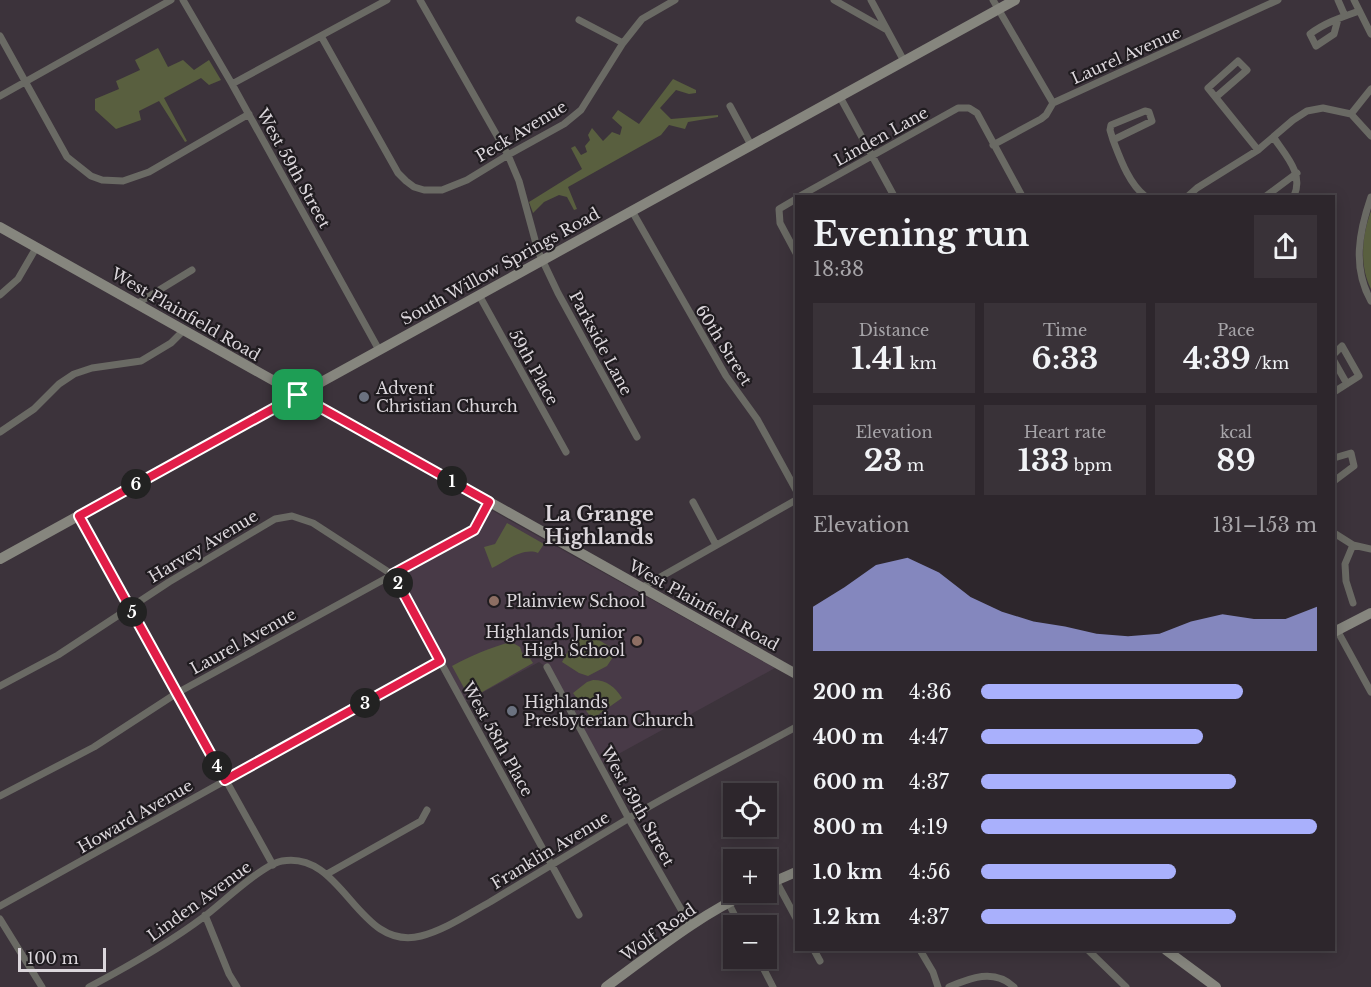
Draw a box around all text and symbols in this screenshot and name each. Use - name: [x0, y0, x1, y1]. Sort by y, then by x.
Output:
- street label: Laurel Avenue: [1068, 22, 1184, 88]
- street label: Peck Avenue: [472, 96, 570, 166]
- street label: Linden Lane: [831, 102, 931, 170]
- street label: West 59th Street: [252, 104, 335, 231]
- street label: South Willow Springs Road: [397, 203, 603, 329]
- text: Evening run: [813, 214, 1029, 255]
- button: share: [1254, 215, 1317, 278]
- text: 18:38: [813, 257, 864, 281]
- street label: West Plainfield Road: [107, 263, 264, 365]
- street label: Parkside Lane: [565, 287, 637, 399]
- street label: 60th Street: [691, 301, 757, 389]
- text: Distance: [859, 320, 929, 340]
- text: Time: [1043, 320, 1087, 340]
- text: Pace: [1217, 320, 1255, 340]
- street label: 59th Place: [505, 325, 563, 409]
- text: 1.41: [851, 340, 905, 377]
- text: 6:33: [1032, 340, 1098, 377]
- text: 4:39: [1183, 340, 1251, 377]
- text: km: [905, 353, 937, 373]
- text: /km: [1251, 353, 1289, 373]
- pin: [272, 369, 323, 420]
- icon: arrive: [281, 378, 314, 411]
- place label: Advent Christian Church: [375, 378, 518, 416]
- marker: Advent Christian Church: [357, 390, 371, 404]
- text: Elevation: [855, 422, 933, 442]
- text: Heart rate: [1024, 422, 1106, 442]
- text: kcal: [1220, 422, 1252, 442]
- text: 23: [864, 442, 902, 479]
- text: 133: [1018, 442, 1069, 479]
- text: 89: [1216, 442, 1256, 479]
- text: m: [902, 455, 924, 475]
- text: bpm: [1069, 455, 1112, 475]
- pin: 1: [437, 466, 467, 496]
- pin: 6: [121, 469, 151, 499]
- text: 1: [449, 471, 455, 491]
- text: 6: [131, 474, 141, 494]
- district label: La Grange Highlands: [544, 502, 654, 549]
- street label: Harvey Avenue: [145, 505, 261, 587]
- text: Elevation: [813, 513, 910, 537]
- text: 131–153 m: [1213, 513, 1317, 537]
- street label: West Plainfield Road: [624, 555, 783, 655]
- pin: 2: [383, 568, 413, 598]
- text: 2: [393, 573, 403, 593]
- place label: Plainview School: [506, 591, 645, 611]
- marker: Plainview School: [487, 594, 501, 608]
- pin: 5: [117, 597, 147, 627]
- text: 5: [127, 602, 137, 622]
- street label: Laurel Avenue: [187, 604, 299, 678]
- place label: Highlands Junior High School: [485, 622, 625, 660]
- marker: Highlands Junior High School: [630, 634, 644, 648]
- street label: West 58th Place: [458, 677, 538, 800]
- text: 200 m: [813, 680, 884, 704]
- text: 4:36: [909, 680, 952, 704]
- pin: 3: [350, 688, 380, 718]
- place label: Highlands Presbyterian Church: [524, 692, 694, 730]
- text: 3: [360, 693, 370, 713]
- marker: Highlands Presbyterian Church: [505, 704, 519, 718]
- text: 400 m: [813, 725, 884, 749]
- text: 4:47: [909, 725, 948, 749]
- street label: West 59th Street: [596, 742, 679, 869]
- pin: 4: [202, 751, 232, 781]
- text: 4: [212, 756, 222, 776]
- text: 600 m: [813, 770, 884, 794]
- text: 4:37: [909, 770, 949, 794]
- street label: Howard Avenue: [74, 775, 196, 857]
- map controls: [723, 783, 777, 969]
- button: locate: [723, 783, 777, 837]
- street label: Franklin Avenue: [487, 807, 613, 893]
- text: 800 m: [813, 815, 883, 839]
- text: 4:19: [909, 815, 948, 839]
- button: +: [723, 849, 777, 903]
- street label: Linden Avenue: [143, 856, 255, 946]
- text: 1.0 km: [813, 860, 882, 884]
- text: 4:56: [909, 860, 951, 884]
- street label: Wolf Road: [616, 899, 700, 966]
- text: 1.2 km: [813, 905, 881, 929]
- text: 4:37: [909, 905, 949, 929]
- button: −: [723, 915, 777, 969]
- scale bar: [18, 945, 106, 972]
- text: 100 m: [27, 948, 79, 968]

